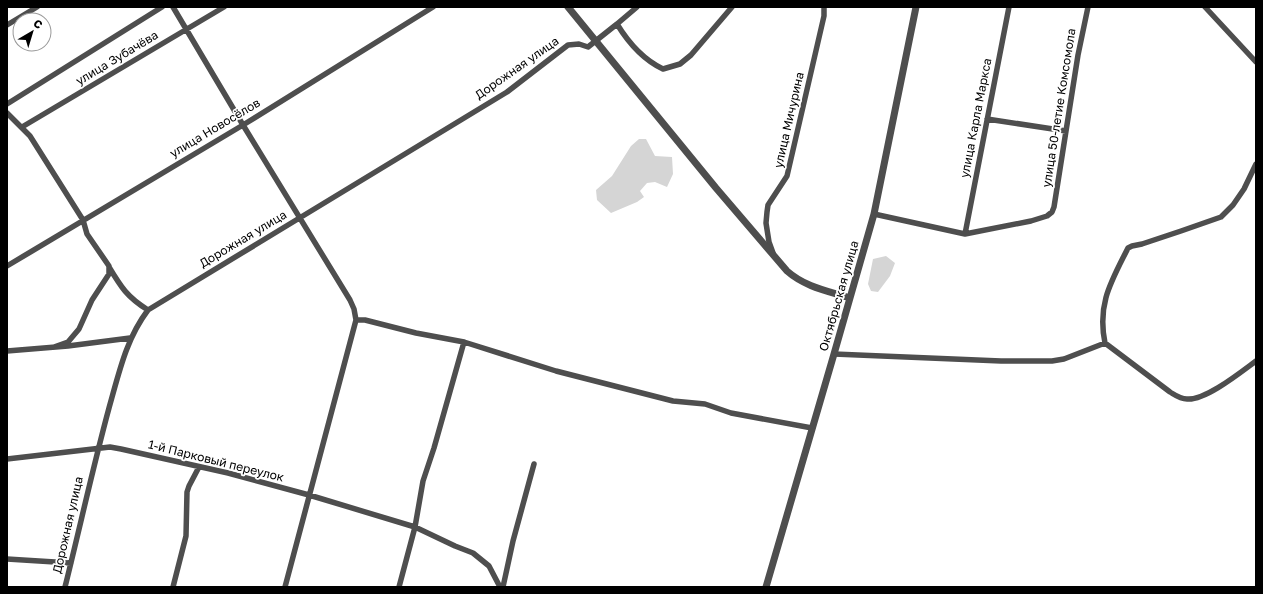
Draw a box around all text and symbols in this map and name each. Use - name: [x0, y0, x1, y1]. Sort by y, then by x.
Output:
- north arrow: [12, 12, 52, 52]
- text: С: [31, 16, 46, 31]
- street label: улица Зубачёва: [73, 27, 161, 88]
- street label: улица 50-летие Комсомола: [1039, 27, 1079, 189]
- street label: Дорожная улица: [472, 33, 562, 102]
- street label: улица Карла Маркса: [957, 57, 994, 179]
- street label: улица Мичурина: [770, 70, 807, 169]
- street label: улица Новосёлов: [167, 95, 263, 160]
- street label: Дорожная улица: [196, 207, 289, 270]
- street label: Октябрьская улица: [816, 239, 861, 353]
- street label: 1-й Парковый переулок: [147, 436, 286, 485]
- street label: Дорожная улица: [49, 475, 86, 575]

